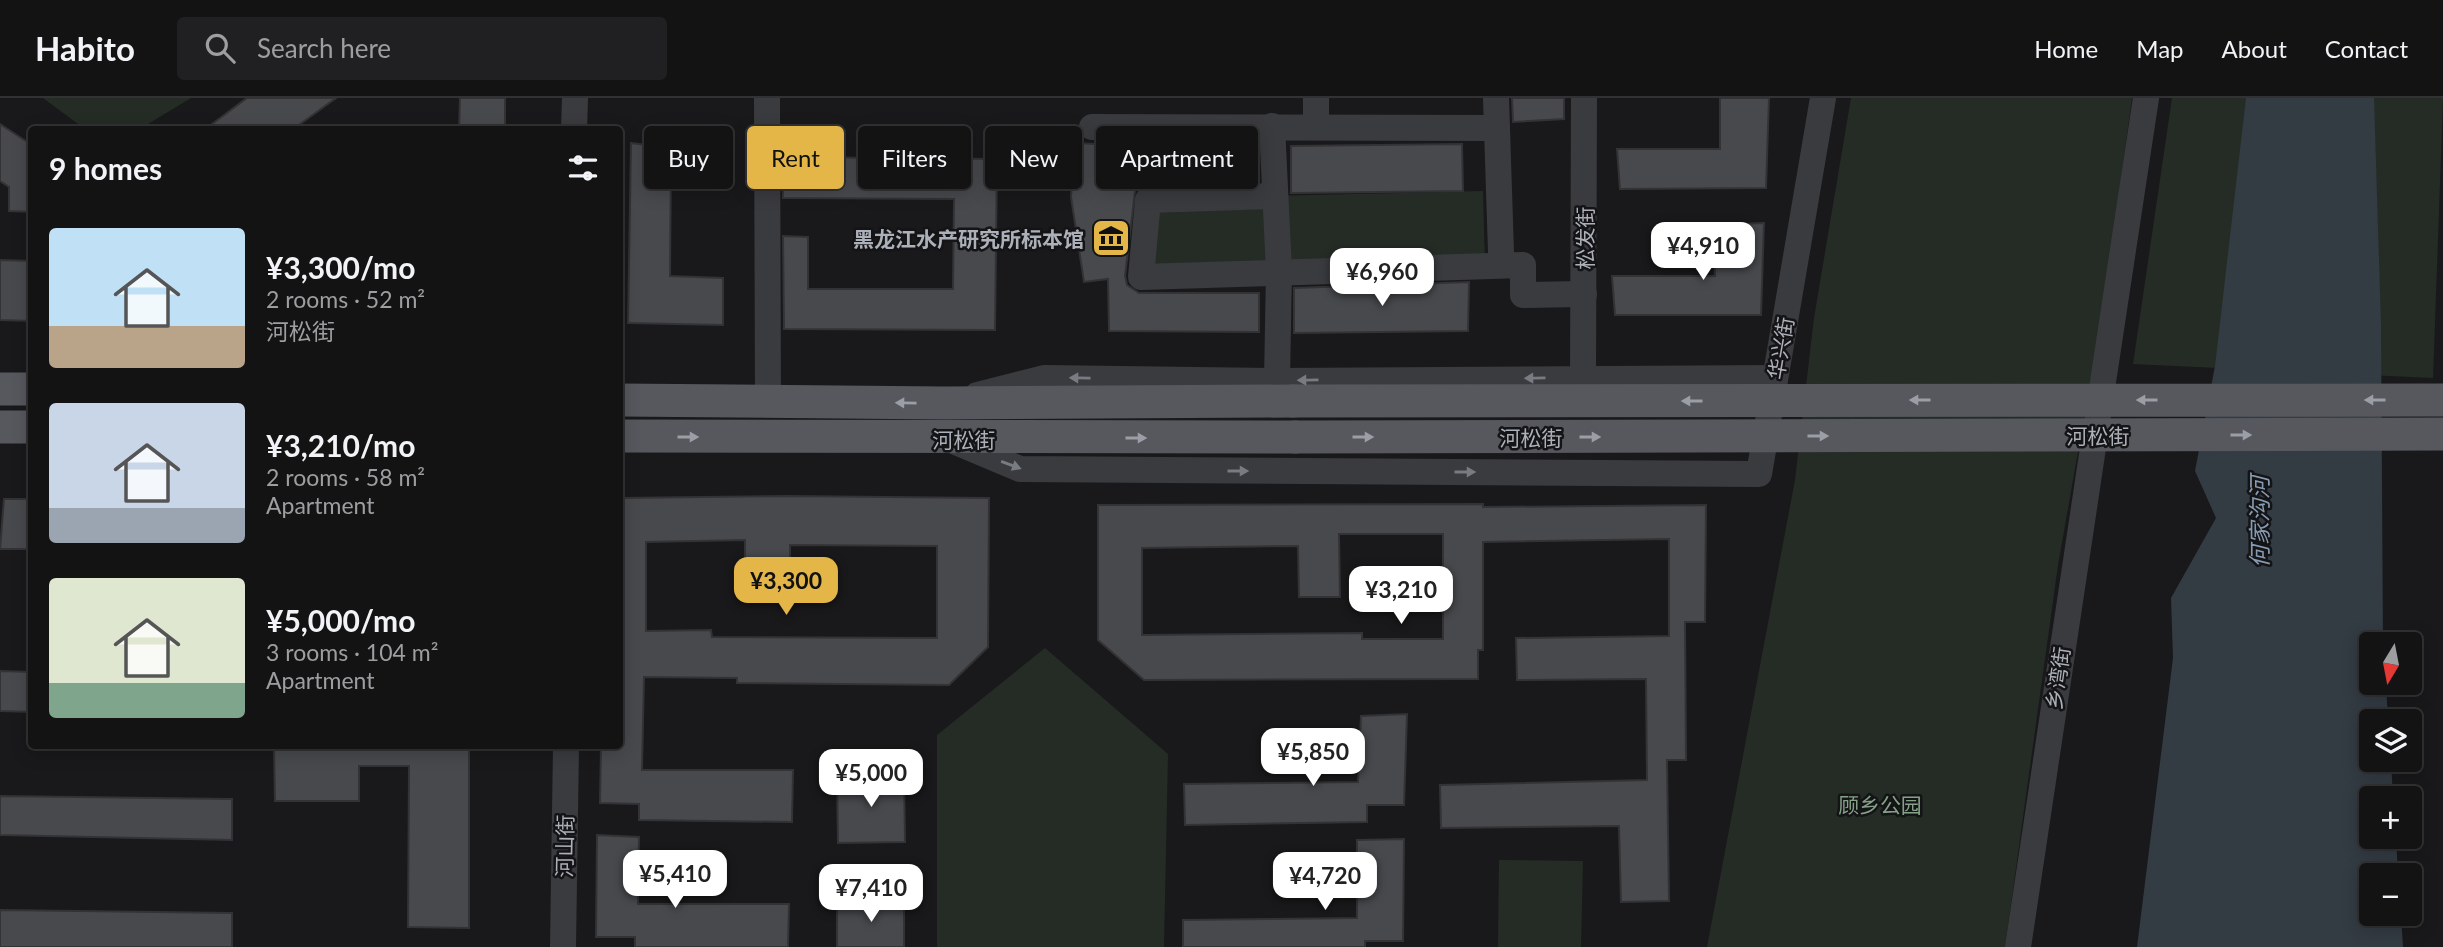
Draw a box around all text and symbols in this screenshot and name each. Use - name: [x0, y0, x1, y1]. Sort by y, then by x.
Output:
- search box: [177, 17, 667, 80]
- text: Habito: [35, 28, 135, 68]
- icon: search: [201, 29, 239, 67]
- text: Search here: [257, 32, 391, 64]
- text: Home: [2034, 34, 2098, 63]
- text: Map: [2136, 34, 2184, 63]
- text: About: [2222, 34, 2287, 63]
- text: Contact: [2325, 34, 2408, 63]
- chip: Buy: [644, 126, 733, 189]
- chip: Rent: [747, 126, 844, 189]
- chip: Filters: [858, 126, 971, 189]
- chip: New: [985, 126, 1082, 189]
- chip: Apartment: [1096, 126, 1258, 189]
- icon: filters: [564, 149, 602, 187]
- text: 9 homes: [49, 150, 162, 186]
- street label: 松发街: [1572, 207, 1597, 270]
- museum icon: 黑龙江水产研究所标本馆: [1090, 217, 1132, 259]
- pin: ¥4,910: [1646, 222, 1760, 282]
- place label: 黑龙江水产研究所标本馆: [853, 226, 1084, 251]
- text: ¥4,910: [1667, 231, 1739, 259]
- pin: ¥6,960: [1325, 248, 1439, 308]
- text: ¥3,300/mo: [266, 249, 415, 285]
- icon: home: [105, 256, 189, 340]
- text: ¥6,960: [1346, 257, 1418, 285]
- text: 2 rooms · 52 m²: [266, 285, 425, 313]
- street label: 华兴街: [1762, 315, 1798, 381]
- text: 河松街: [266, 317, 335, 345]
- one-way arrow: [1069, 372, 1091, 384]
- one-way arrow: [1524, 372, 1546, 384]
- one-way arrow: [1296, 375, 1318, 386]
- one-way arrow: [1909, 394, 1931, 406]
- one-way arrow: [2136, 394, 2158, 406]
- one-way arrow: [2364, 394, 2386, 406]
- one-way arrow: [1681, 395, 1703, 407]
- one-way arrow: [895, 397, 917, 409]
- street label: 河松街: [2067, 423, 2130, 448]
- street label: 河松街: [1500, 425, 1563, 450]
- text: ¥3,210/mo: [266, 427, 415, 463]
- street label: 河松街: [933, 427, 996, 452]
- one-way arrow: [2231, 429, 2253, 441]
- one-way arrow: [1807, 430, 1829, 442]
- icon: home: [105, 431, 189, 515]
- one-way arrow: [677, 431, 699, 443]
- one-way arrow: [1352, 431, 1374, 443]
- one-way arrow: [1580, 431, 1602, 442]
- one-way arrow: [1125, 432, 1147, 444]
- one-way arrow: [1001, 459, 1022, 470]
- text: 2 rooms · 58 m²: [266, 463, 425, 491]
- one-way arrow: [1227, 465, 1249, 477]
- one-way arrow: [1454, 466, 1476, 478]
- water label: 何家沟河: [2245, 472, 2273, 568]
- text: Apartment: [266, 491, 374, 519]
- pin: ¥3,300: [729, 558, 843, 617]
- text: ¥3,300: [750, 566, 822, 594]
- pin: ¥3,210: [1344, 566, 1458, 626]
- text: ¥3,210: [1365, 575, 1437, 603]
- text: ¥5,000/mo: [266, 602, 415, 638]
- icon: home: [105, 606, 189, 690]
- north arrow: [2359, 632, 2422, 695]
- map controls: [2359, 632, 2422, 926]
- text: 3 rooms · 104 m²: [266, 638, 438, 666]
- street label: 乡湾街: [2040, 645, 2074, 711]
- text: Apartment: [266, 666, 374, 694]
- button: layers: [2359, 709, 2422, 772]
- pin: ¥5,850: [1256, 728, 1370, 788]
- text: ¥5,850: [1277, 737, 1349, 765]
- pin: ¥5,000: [814, 750, 928, 809]
- text: ¥5,000: [835, 758, 907, 786]
- button: +: [2359, 786, 2422, 849]
- park label: 顾乡公园: [1838, 792, 1922, 817]
- street label: 河山街: [551, 814, 577, 878]
- pin: ¥5,410: [618, 850, 732, 910]
- pin: ¥4,720: [1268, 852, 1382, 912]
- text: ¥5,410: [639, 859, 711, 887]
- text: ¥4,720: [1289, 861, 1361, 889]
- button: −: [2359, 863, 2422, 926]
- pin: ¥7,410: [814, 864, 928, 924]
- text: ¥7,410: [835, 873, 907, 901]

